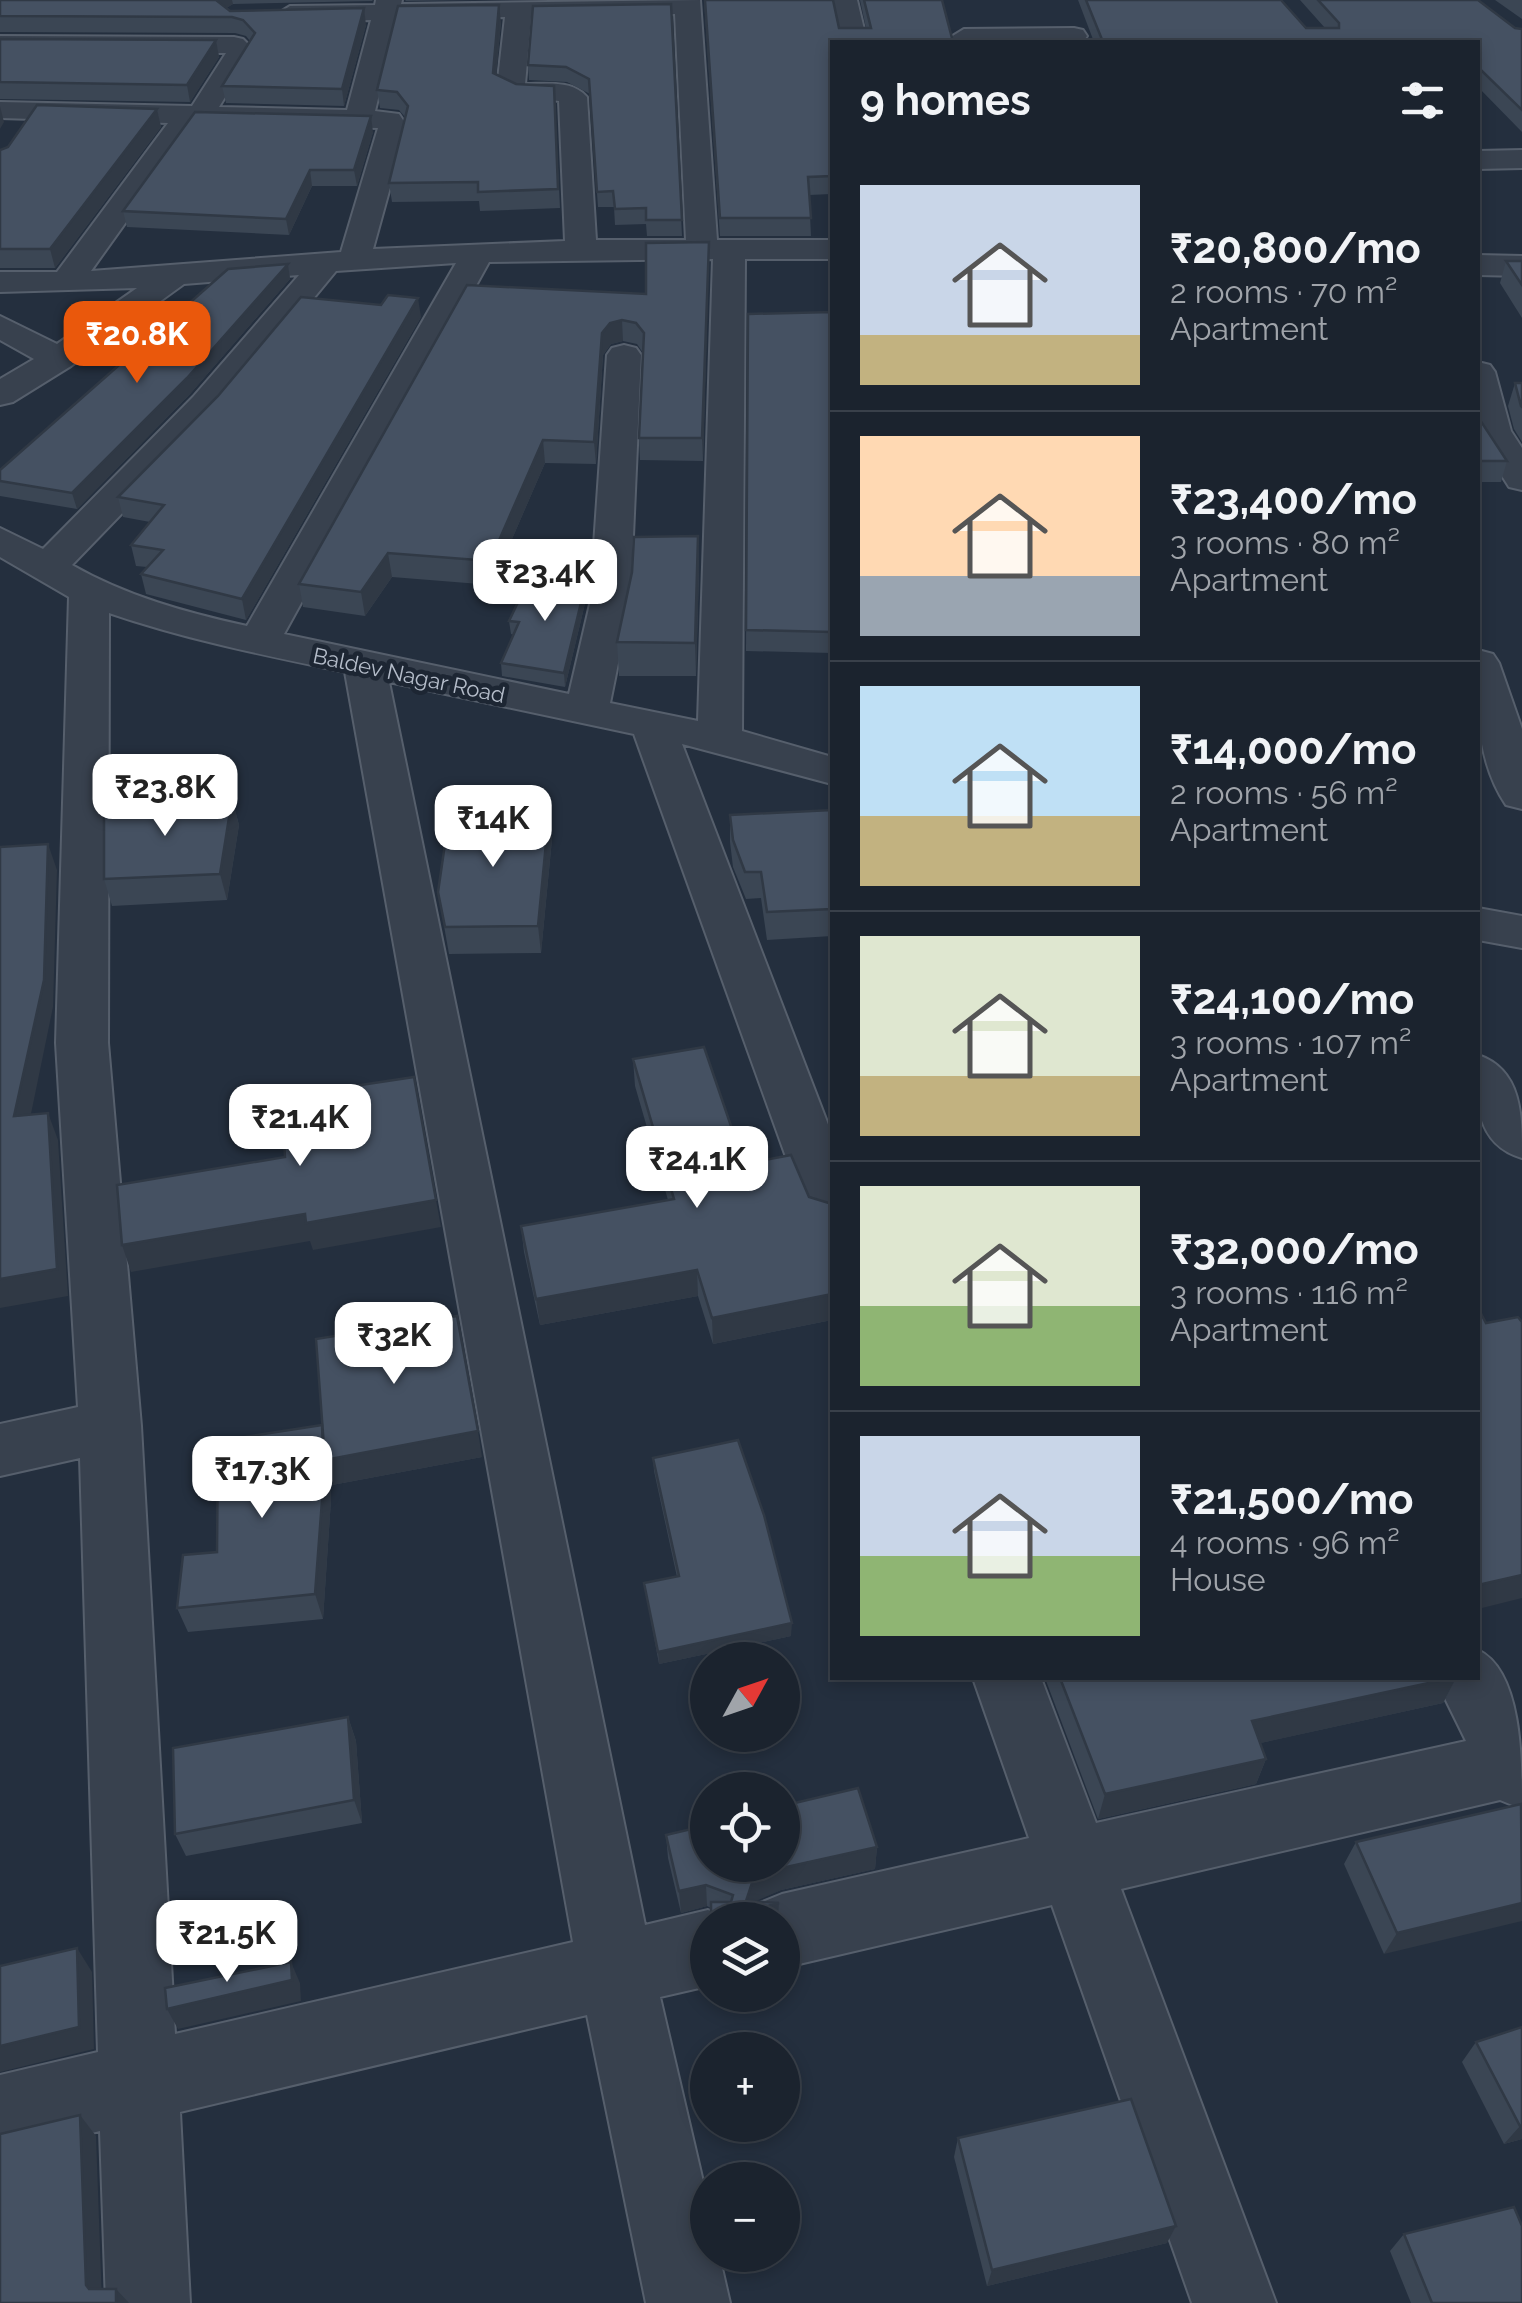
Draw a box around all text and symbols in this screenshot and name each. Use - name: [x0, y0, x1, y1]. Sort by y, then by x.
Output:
- icon: filters: [1395, 73, 1450, 128]
- text: 9 homes: [860, 76, 1031, 125]
- text: ₹20,800/mo: [1170, 224, 1421, 273]
- icon: home: [940, 225, 1060, 345]
- text: 2 rooms · 70 m²: [1170, 273, 1397, 310]
- pin: ₹20.8K: [56, 301, 218, 386]
- text: Apartment: [1170, 310, 1328, 347]
- text: ₹20.8K: [86, 315, 188, 352]
- text: ₹23,400/mo: [1170, 475, 1417, 524]
- icon: home: [940, 476, 1060, 596]
- text: 3 rooms · 80 m²: [1170, 524, 1400, 561]
- pin: ₹23.4K: [464, 539, 626, 624]
- text: ₹23.4K: [495, 553, 595, 590]
- text: Apartment: [1170, 561, 1328, 598]
- street label: Baldev Nagar Road: [311, 642, 507, 708]
- text: ₹14,000/mo: [1170, 725, 1416, 774]
- icon: home: [940, 726, 1060, 846]
- pin: ₹23.8K: [84, 754, 246, 839]
- text: ₹23.8K: [115, 768, 215, 805]
- text: 2 rooms · 56 m²: [1170, 774, 1398, 811]
- pin: ₹14K: [434, 785, 552, 870]
- text: ₹14K: [457, 799, 529, 836]
- text: Apartment: [1170, 811, 1328, 848]
- text: ₹24,100/mo: [1170, 975, 1414, 1024]
- icon: home: [940, 976, 1060, 1096]
- text: 3 rooms · 107 m²: [1170, 1024, 1411, 1061]
- text: Apartment: [1170, 1061, 1328, 1098]
- pin: ₹21.4K: [219, 1084, 381, 1169]
- text: ₹21.4K: [251, 1098, 349, 1135]
- pin: ₹24.1K: [616, 1126, 778, 1211]
- text: ₹24.1K: [648, 1140, 746, 1177]
- text: ₹32,000/mo: [1170, 1225, 1419, 1274]
- icon: home: [940, 1226, 1060, 1346]
- text: 3 rooms · 116 m²: [1170, 1274, 1408, 1311]
- pin: ₹32K: [335, 1302, 453, 1387]
- text: Apartment: [1170, 1311, 1328, 1348]
- text: ₹32K: [357, 1316, 431, 1353]
- pin: ₹17.3K: [181, 1436, 343, 1521]
- text: ₹17.3K: [214, 1450, 310, 1487]
- text: ₹21,500/mo: [1170, 1475, 1414, 1524]
- icon: home: [940, 1476, 1060, 1596]
- text: 4 rooms · 96 m²: [1170, 1524, 1400, 1561]
- text: House: [1170, 1561, 1266, 1598]
- north arrow: [690, 1642, 800, 1752]
- map controls: [690, 1642, 800, 2272]
- button: locate: [690, 1772, 800, 1882]
- pin: ₹21.5K: [146, 1900, 308, 1985]
- button: layers: [690, 1902, 800, 2012]
- text: ₹21.5K: [178, 1914, 276, 1951]
- button: +: [690, 2032, 800, 2142]
- button: −: [690, 2162, 800, 2272]

